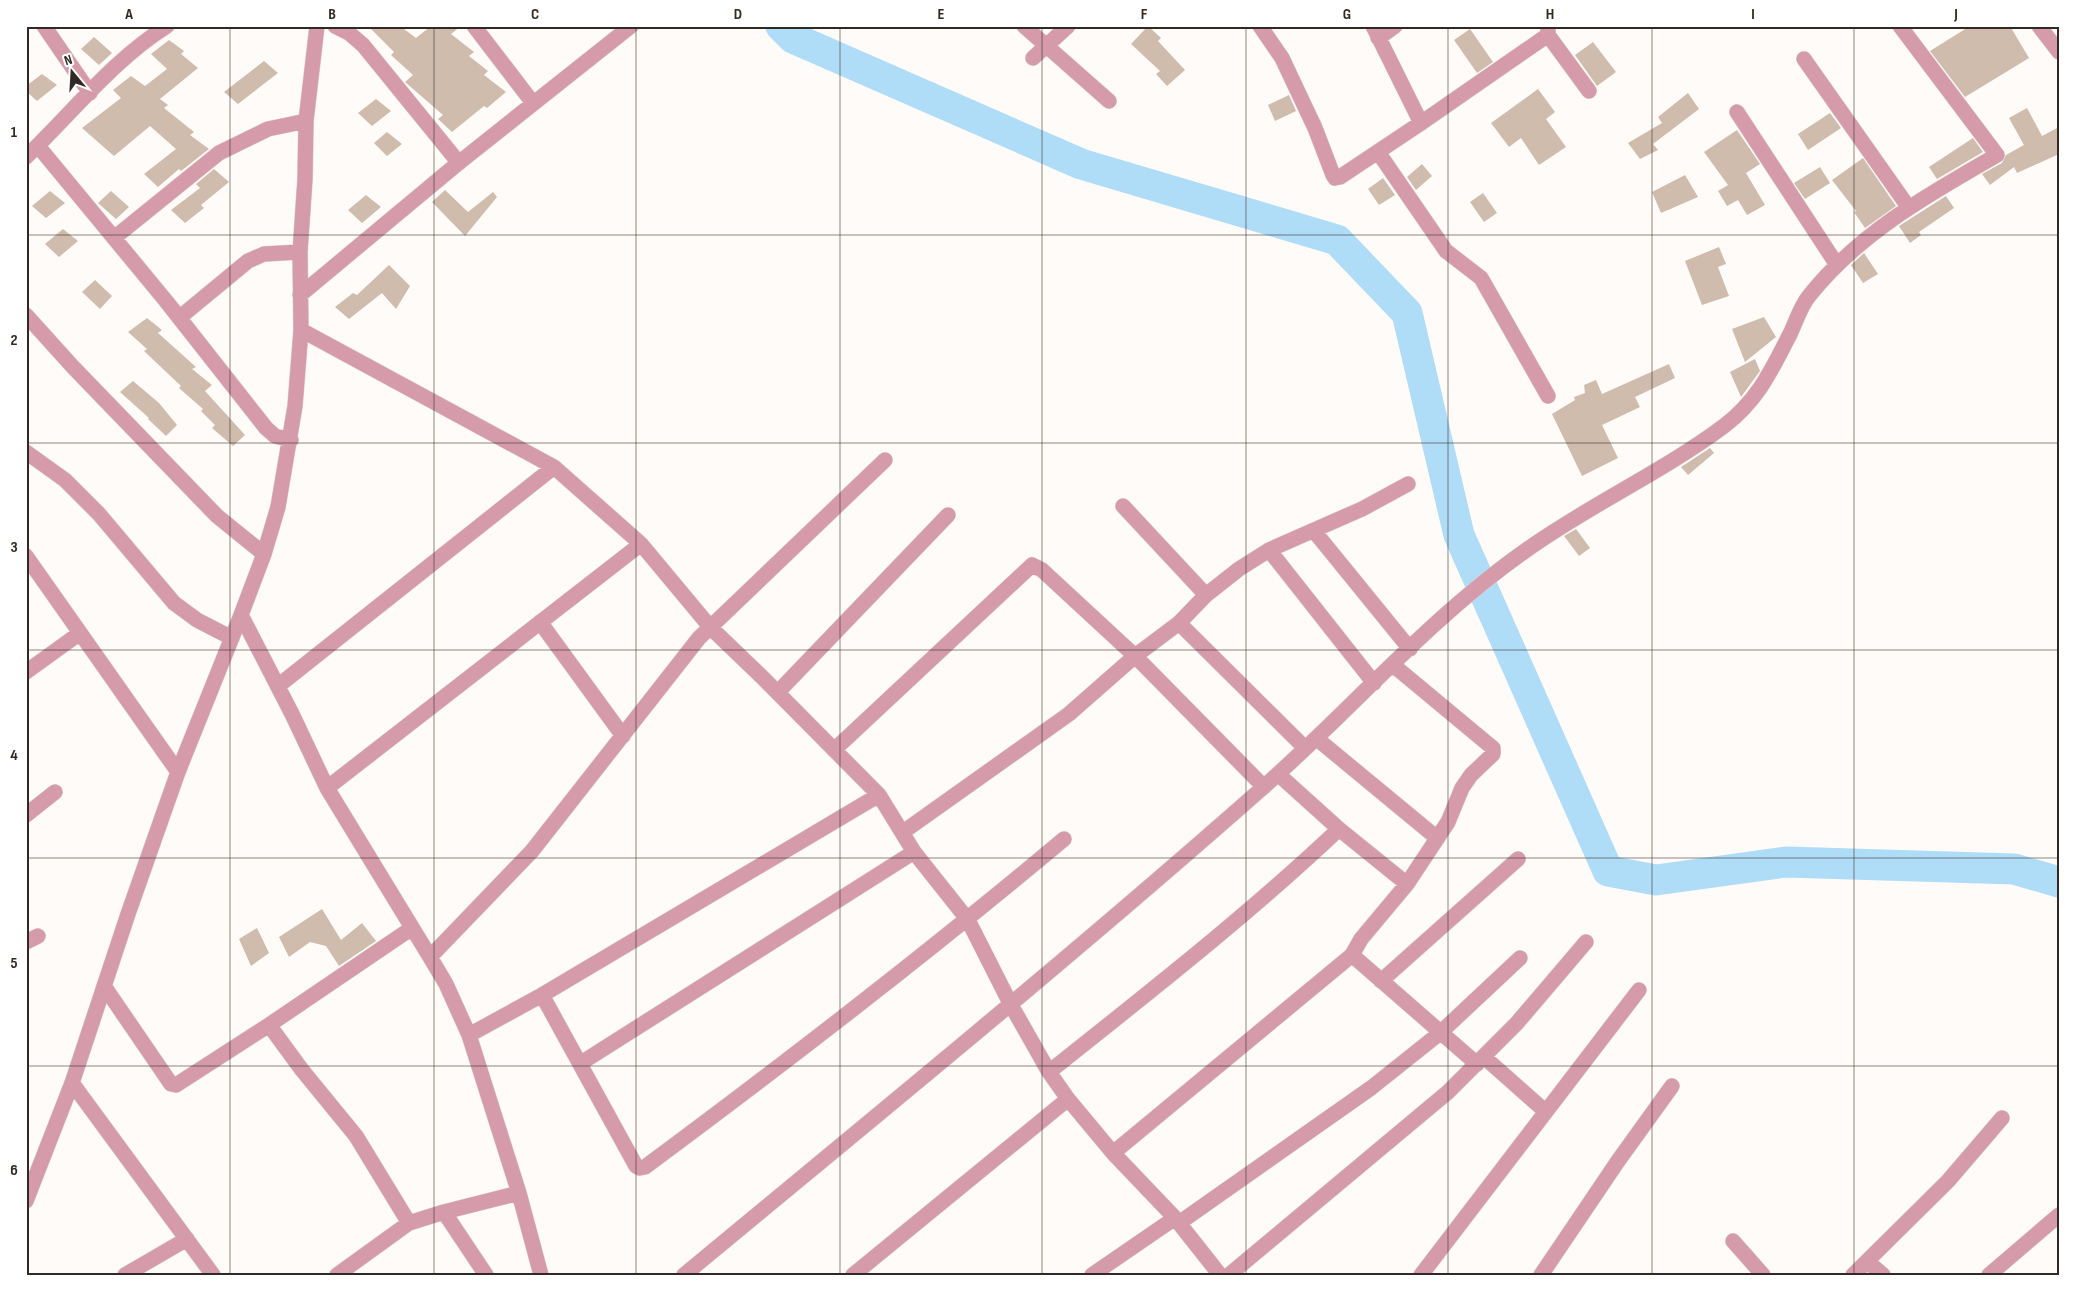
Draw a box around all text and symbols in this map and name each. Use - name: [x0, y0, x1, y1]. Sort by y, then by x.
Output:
- text: A: [124, 5, 133, 24]
- text: B: [328, 5, 336, 24]
- text: C: [531, 5, 539, 24]
- text: D: [734, 5, 742, 24]
- text: E: [938, 5, 945, 24]
- text: F: [1141, 5, 1148, 24]
- text: G: [1343, 5, 1351, 24]
- text: H: [1546, 5, 1554, 24]
- text: I: [1751, 5, 1755, 24]
- text: J: [1953, 5, 1958, 24]
- north arrow: [48, 48, 98, 98]
- text: N: [62, 51, 74, 69]
- text: 1: [11, 123, 18, 142]
- text: 2: [10, 331, 18, 350]
- text: 3: [10, 538, 18, 557]
- text: 4: [10, 746, 18, 765]
- text: 5: [10, 954, 18, 973]
- text: 6: [10, 1161, 18, 1180]

